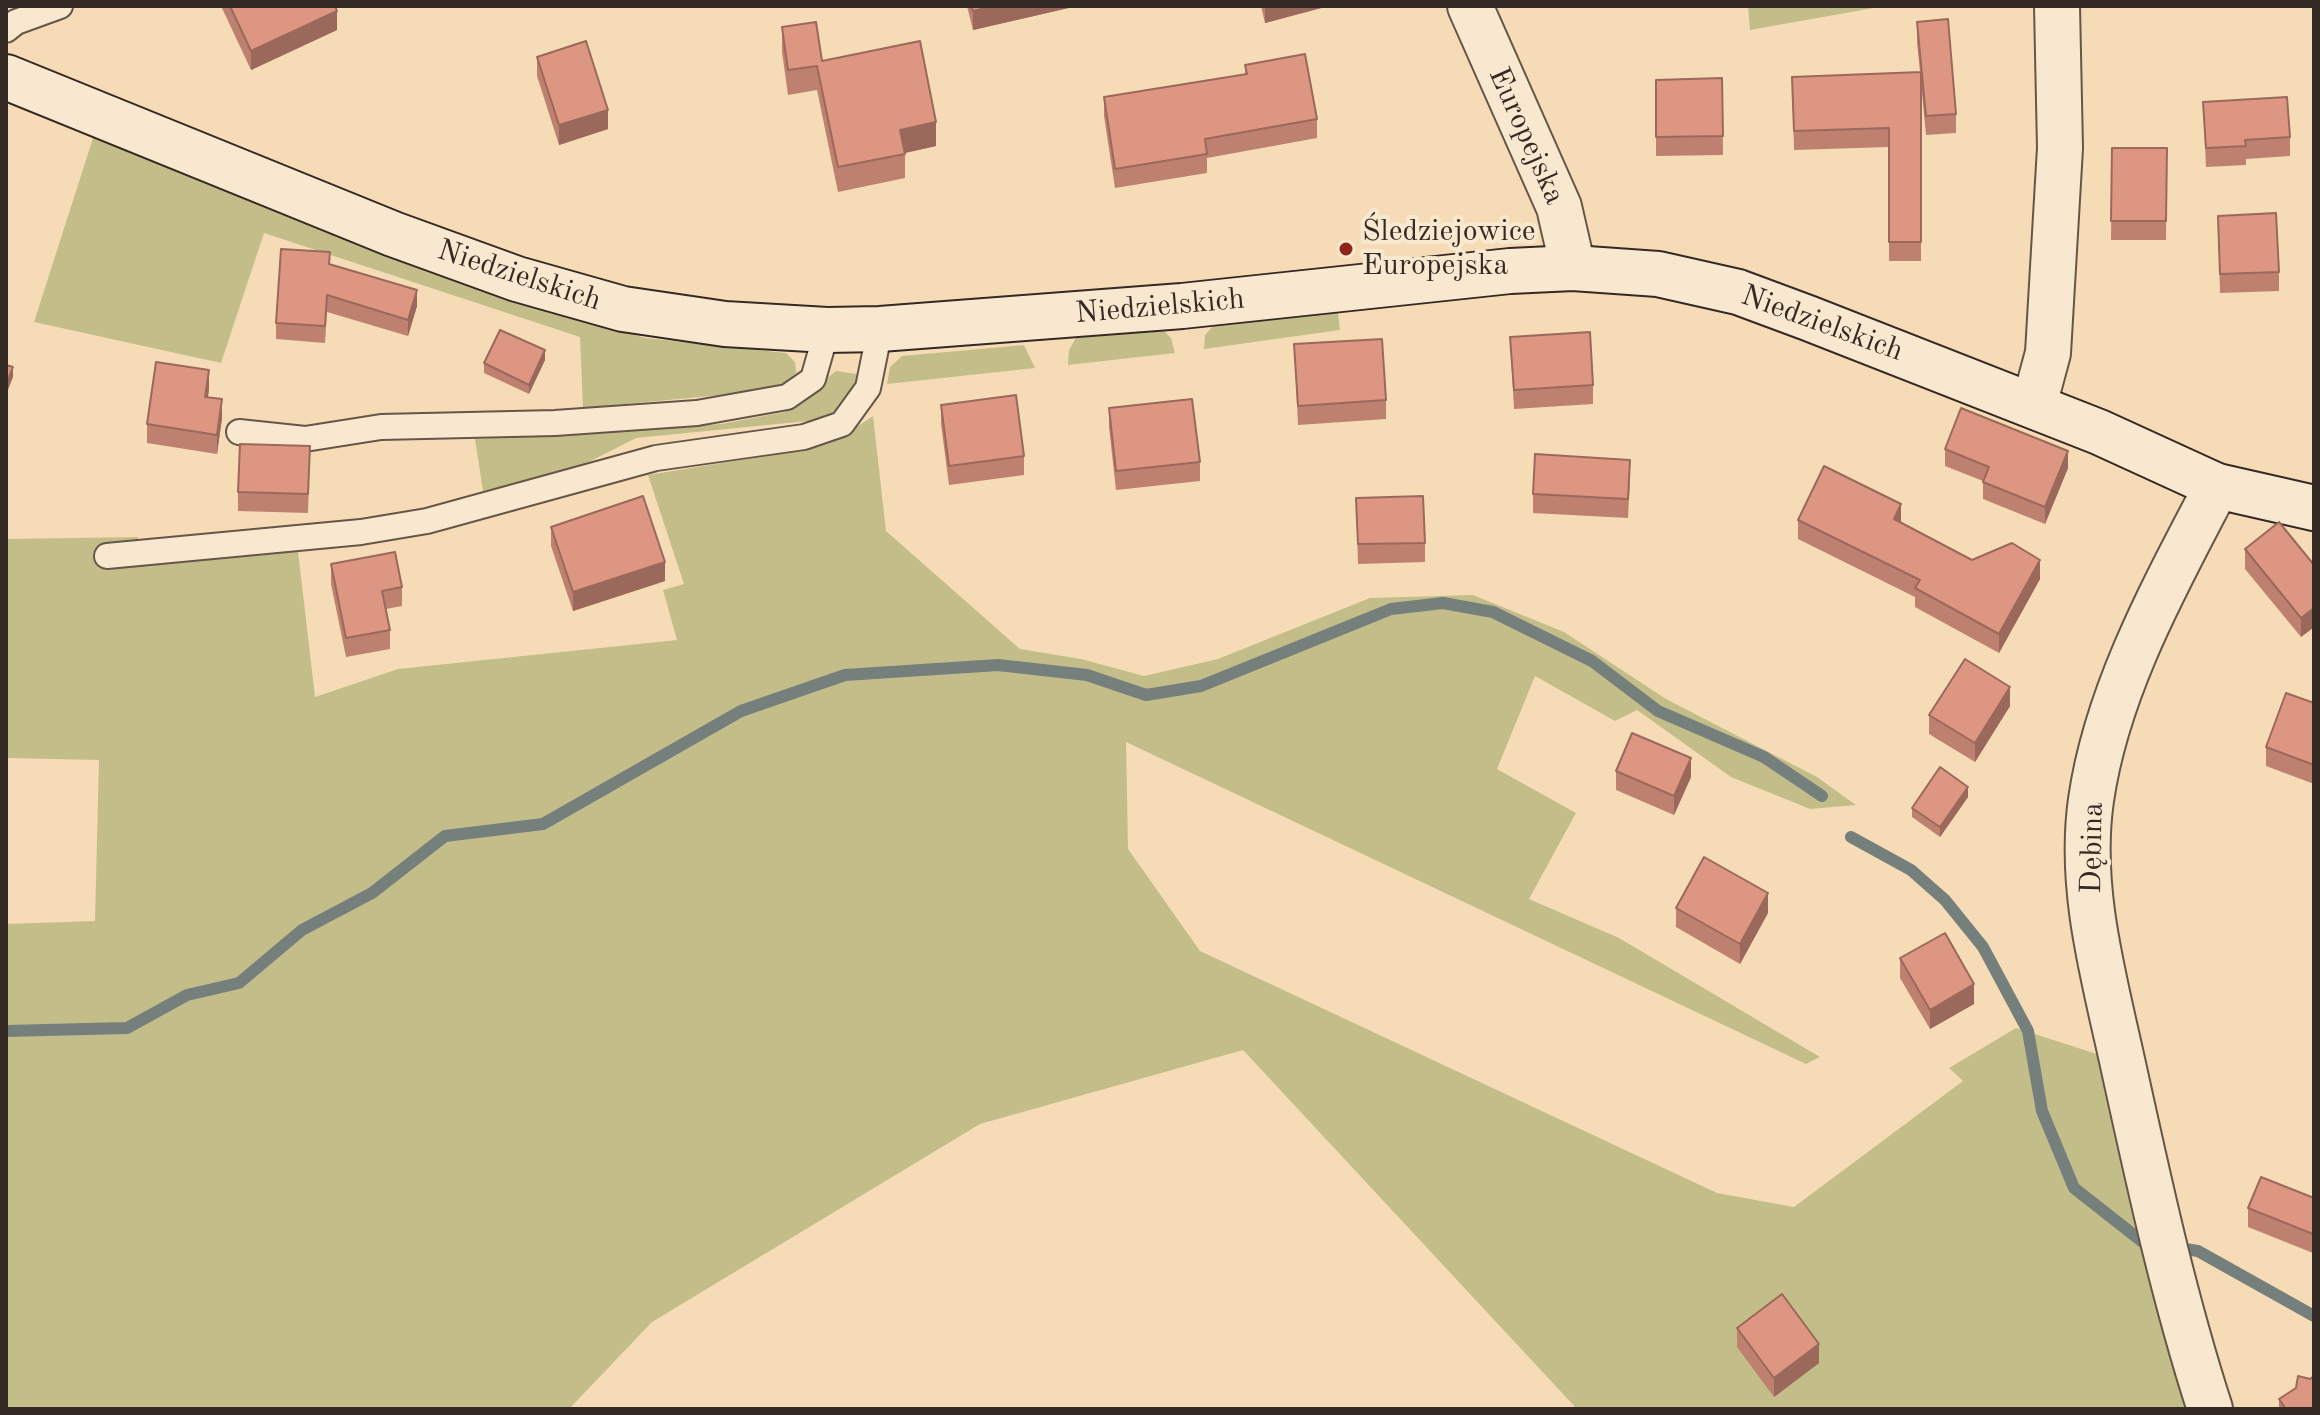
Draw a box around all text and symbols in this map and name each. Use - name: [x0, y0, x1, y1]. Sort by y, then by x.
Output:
- street label: Europejska: [1480, 62, 1572, 210]
- place label: Śledziejowice Europejska: [1362, 214, 1536, 284]
- street label: Niedzielskich: [433, 233, 605, 319]
- marker: Śledziejowice Europejska: [1337, 240, 1355, 258]
- street label: Niedzielskich: [1736, 278, 1908, 370]
- street label: Niedzielskich: [1074, 282, 1246, 332]
- street label: Dębina: [2074, 802, 2112, 894]

